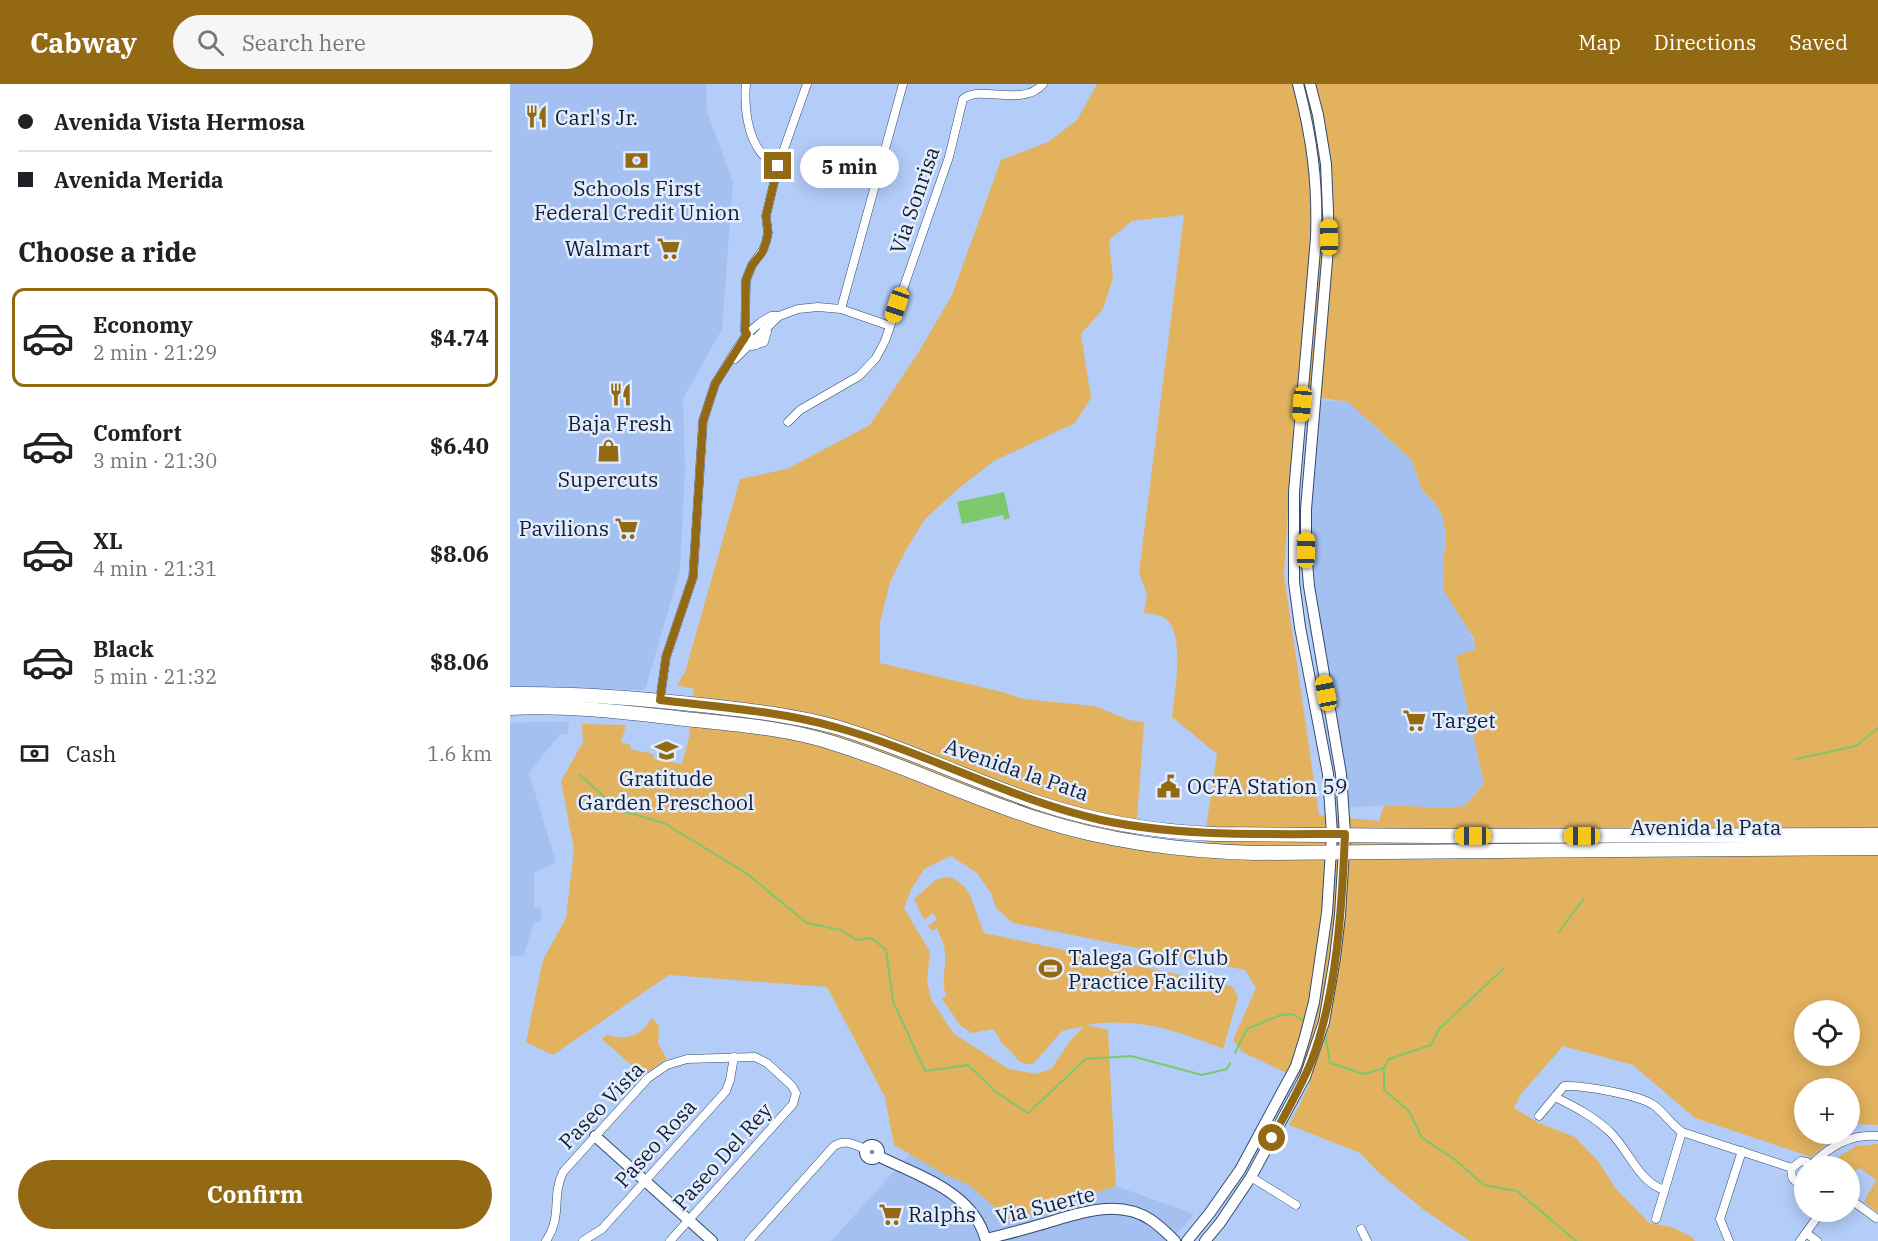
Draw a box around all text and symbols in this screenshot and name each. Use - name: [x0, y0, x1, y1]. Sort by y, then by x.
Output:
- search box: [173, 15, 593, 69]
- text: Cabway: [30, 24, 137, 61]
- icon: search: [194, 26, 227, 59]
- text: Search here: [242, 28, 366, 57]
- text: Map: [1578, 28, 1621, 56]
- text: Directions: [1654, 28, 1756, 56]
- text: Saved: [1789, 28, 1848, 56]
- place label: Carl's Jr.: [555, 103, 638, 131]
- restaurant icon: Carl's Jr.: [524, 104, 550, 130]
- text: Avenida Vista Hermosa: [54, 107, 305, 136]
- street label: Via Sonrisa: [883, 143, 945, 257]
- callout: 5 min: [799, 145, 898, 187]
- bank icon: Schools First Federal Credit Union: [624, 147, 650, 173]
- route end: [764, 152, 791, 179]
- text: 5 min: [822, 153, 878, 180]
- text: Avenida Merida: [54, 165, 224, 194]
- place label: Schools First Federal Credit Union: [534, 174, 740, 226]
- car: [1320, 219, 1338, 255]
- text: Choose a ride: [18, 234, 197, 269]
- place label: Walmart: [565, 234, 650, 262]
- supermarket icon: Walmart: [655, 235, 681, 261]
- car: [883, 285, 911, 325]
- text: Economy: [93, 310, 193, 339]
- icon: car: [21, 311, 75, 365]
- text: $4.74: [430, 323, 489, 352]
- text: 2 min · 21:29: [93, 339, 217, 366]
- restaurant icon: Baja Fresh: [607, 382, 633, 408]
- car: [1291, 385, 1313, 423]
- place label: Baja Fresh: [568, 409, 672, 437]
- text: Comfort: [93, 418, 182, 447]
- icon: car: [21, 419, 75, 473]
- text: $6.40: [430, 431, 489, 460]
- shop icon: Supercuts: [595, 438, 621, 464]
- text: 3 min · 21:30: [93, 447, 217, 474]
- place label: Supercuts: [558, 465, 658, 493]
- place label: Pavilions: [519, 514, 609, 542]
- supermarket icon: Pavilions: [614, 515, 640, 541]
- text: XL: [93, 526, 123, 555]
- icon: car: [21, 527, 75, 581]
- car: [1297, 532, 1315, 568]
- text: $8.06: [430, 539, 489, 568]
- text: 4 min · 21:31: [93, 555, 217, 582]
- text: Black: [93, 634, 154, 663]
- icon: car: [21, 635, 75, 689]
- text: $8.06: [430, 647, 489, 676]
- text: 5 min · 21:32: [93, 663, 217, 690]
- car: [1314, 674, 1338, 712]
- place label: Target: [1432, 706, 1496, 734]
- supermarket icon: Target: [1401, 707, 1427, 733]
- street label: Avenida la Pata: [941, 731, 1093, 807]
- icon: cash: [18, 737, 51, 770]
- school or university icon: Gratitude Garden Preschool: [653, 737, 679, 763]
- text: Cash: [66, 739, 117, 768]
- text: 1.6 km: [427, 740, 492, 767]
- place label: Gratitude Garden Preschool: [578, 764, 754, 816]
- place label: OCFA Station 59: [1187, 772, 1348, 800]
- public building icon: OCFA Station 59: [1156, 773, 1182, 799]
- street label: Avenida la Pata: [1631, 813, 1781, 841]
- car: [1455, 827, 1491, 845]
- car: [1564, 827, 1600, 845]
- place label: Talega Golf Club Practice Facility: [1068, 943, 1228, 995]
- sports icon: Talega Golf Club Practice Facility: [1037, 956, 1063, 982]
- map controls: [1794, 1000, 1860, 1222]
- button: locate: [1794, 1000, 1860, 1066]
- street label: Paseo Vista: [552, 1055, 650, 1155]
- button: +: [1794, 1078, 1860, 1144]
- street label: Paseo Rosa: [608, 1093, 702, 1193]
- street label: Paseo Del Rey: [666, 1096, 778, 1216]
- route start: [1258, 1124, 1285, 1151]
- button: −: [1794, 1156, 1860, 1222]
- button: Confirm: [18, 1160, 492, 1229]
- street label: Via Suerte: [992, 1179, 1098, 1231]
- place label: Ralphs: [908, 1200, 976, 1228]
- supermarket icon: Ralphs: [877, 1201, 903, 1227]

